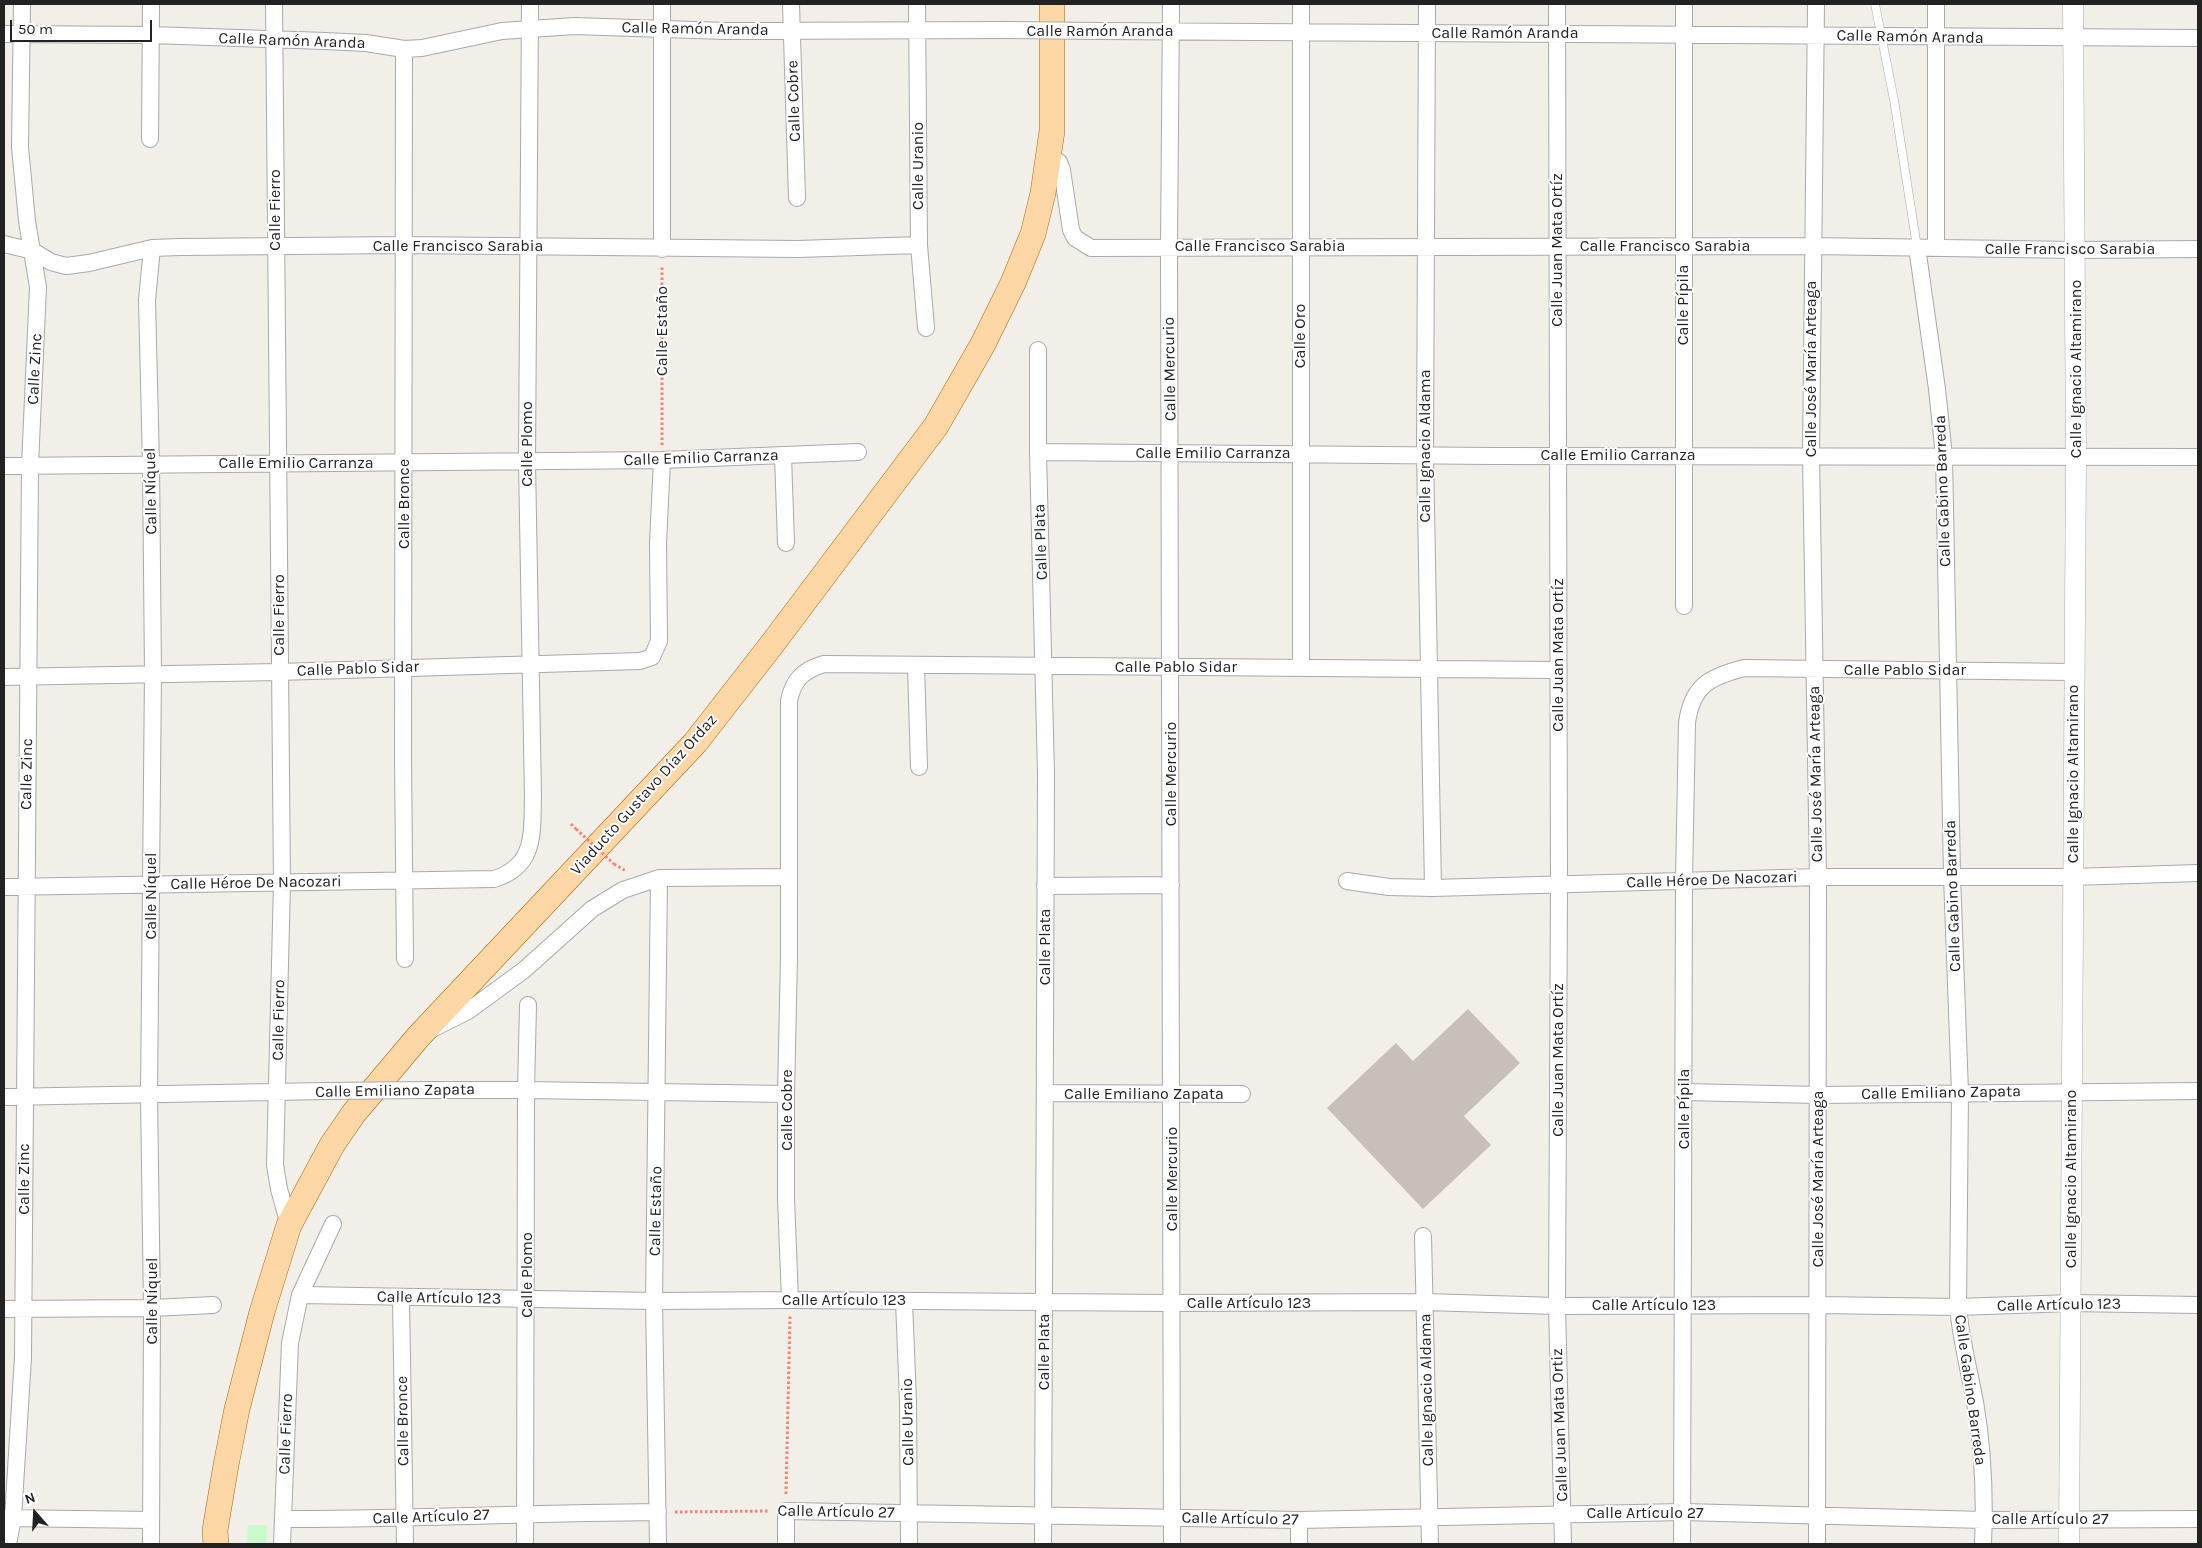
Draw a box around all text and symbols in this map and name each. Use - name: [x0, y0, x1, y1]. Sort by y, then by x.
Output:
- scale bar: [12, 10, 155, 42]
- street label: Calle Ramón Aranda: [621, 18, 769, 40]
- text: 50 m: [18, 20, 53, 38]
- street label: Calle Ramón Aranda: [1026, 21, 1174, 41]
- street label: Calle Ramón Aranda: [1431, 23, 1579, 43]
- street label: Calle Ramón Aranda: [1836, 26, 1984, 48]
- street label: Calle Ramón Aranda: [218, 29, 366, 53]
- street label: Calle Cobre: [783, 60, 805, 142]
- street label: Calle Uranio: [908, 122, 928, 210]
- street label: Calle Fierro: [265, 169, 285, 251]
- street label: Calle Juan Mata Ortíz: [1547, 173, 1567, 327]
- street label: Calle Francisco Sarabia: [373, 236, 543, 256]
- street label: Calle Francisco Sarabia: [1175, 236, 1345, 256]
- street label: Calle Francisco Sarabia: [1580, 236, 1750, 256]
- street label: Calle Francisco Sarabia: [1985, 239, 2155, 259]
- street label: Calle Pípila: [1673, 265, 1693, 345]
- street label: Calle Ignacio Altamirano: [2066, 280, 2086, 458]
- street label: Calle José María Arteaga: [1801, 281, 1821, 457]
- street label: Calle Estaño: [652, 286, 672, 376]
- street label: Calle Oro: [1290, 304, 1310, 368]
- street label: Calle Mercurio: [1159, 317, 1181, 421]
- street label: Calle Zinc: [24, 333, 46, 405]
- street label: Calle Ignacio Aldama: [1415, 370, 1435, 522]
- street label: Calle Plomo: [517, 401, 537, 487]
- street label: Calle Gabino Barreda: [1931, 415, 1955, 567]
- street label: Calle Emilio Carranza: [1135, 443, 1291, 463]
- street label: Calle Emilio Carranza: [1540, 445, 1696, 465]
- street label: Calle Emilio Carranza: [623, 446, 779, 470]
- street label: Calle Níquel: [141, 447, 161, 535]
- street label: Calle Emilio Carranza: [218, 453, 374, 473]
- street label: Calle Bronce: [394, 459, 414, 549]
- street label: Calle Plata: [1030, 503, 1052, 581]
- street label: Calle Fierro: [269, 574, 289, 656]
- street label: Calle Juan Mata Ortíz: [1548, 578, 1568, 732]
- street label: Calle Pablo Sidar: [297, 657, 419, 681]
- street label: Calle Pablo Sidar: [1115, 657, 1237, 677]
- street label: Calle Pablo Sidar: [1844, 660, 1966, 680]
- street label: Calle Ignacio Altamirano: [2063, 685, 2083, 863]
- street label: Calle José María Arteaga: [1805, 686, 1827, 862]
- street label: Viaducto Gustavo Díaz Ordaz: [567, 711, 721, 879]
- street label: Calle Mercurio: [1161, 722, 1181, 826]
- street label: Calle Zinc: [17, 738, 37, 810]
- street label: Calle Gabino Barreda: [1941, 820, 1965, 972]
- street label: Calle Níquel: [141, 852, 161, 940]
- street label: Calle Héroe De Nacozari: [1626, 867, 1798, 893]
- street label: Calle Héroe De Nacozari: [170, 872, 342, 894]
- street label: Calle Plata: [1035, 909, 1055, 985]
- street label: Calle Fierro: [269, 979, 289, 1061]
- street label: Calle Juan Mata Ortíz: [1548, 983, 1568, 1137]
- street label: Calle Cobre: [777, 1069, 797, 1151]
- street label: Calle Pípila: [1674, 1069, 1694, 1149]
- street label: Calle Emiliano Zapata: [315, 1080, 475, 1102]
- street label: Calle Emiliano Zapata: [1861, 1082, 2021, 1104]
- street label: Calle Emiliano Zapata: [1064, 1084, 1224, 1104]
- street label: Calle Ignacio Altamirano: [2061, 1090, 2081, 1268]
- street label: Calle José María Arteaga: [1808, 1091, 1828, 1267]
- street label: Calle Mercurio: [1162, 1127, 1182, 1231]
- street label: Calle Zinc: [14, 1143, 34, 1215]
- street label: Calle Estaño: [646, 1166, 666, 1256]
- street label: Calle Plomo: [517, 1232, 537, 1318]
- street label: Calle Níquel: [142, 1257, 162, 1345]
- street label: Calle Artículo 123: [377, 1287, 501, 1309]
- street label: Calle Artículo 123: [782, 1290, 906, 1310]
- street label: Calle Artículo 123: [1187, 1293, 1311, 1313]
- street label: Calle Artículo 123: [1997, 1294, 2121, 1316]
- street label: Calle Artículo 123: [1592, 1295, 1716, 1315]
- street label: Calle Ignacio Aldama: [1416, 1313, 1438, 1467]
- street label: Calle Gabino Barreda: [1950, 1313, 1990, 1467]
- street label: Calle Plata: [1034, 1314, 1054, 1390]
- street label: Calle Juan Mata Ortiz: [1548, 1348, 1572, 1502]
- street label: Calle Bronce: [393, 1376, 413, 1466]
- street label: Calle Uranio: [898, 1378, 918, 1466]
- street label: Calle Fierro: [275, 1393, 297, 1475]
- north arrow: [10, 1488, 60, 1538]
- text: N: [22, 1489, 37, 1508]
- street label: Calle Artículo 27: [777, 1501, 895, 1523]
- street label: Calle Artículo 27: [1586, 1503, 1704, 1523]
- street label: Calle Artículo 27: [372, 1505, 490, 1529]
- street label: Calle Artículo 27: [1181, 1508, 1299, 1530]
- street label: Calle Artículo 27: [1991, 1509, 2109, 1529]

